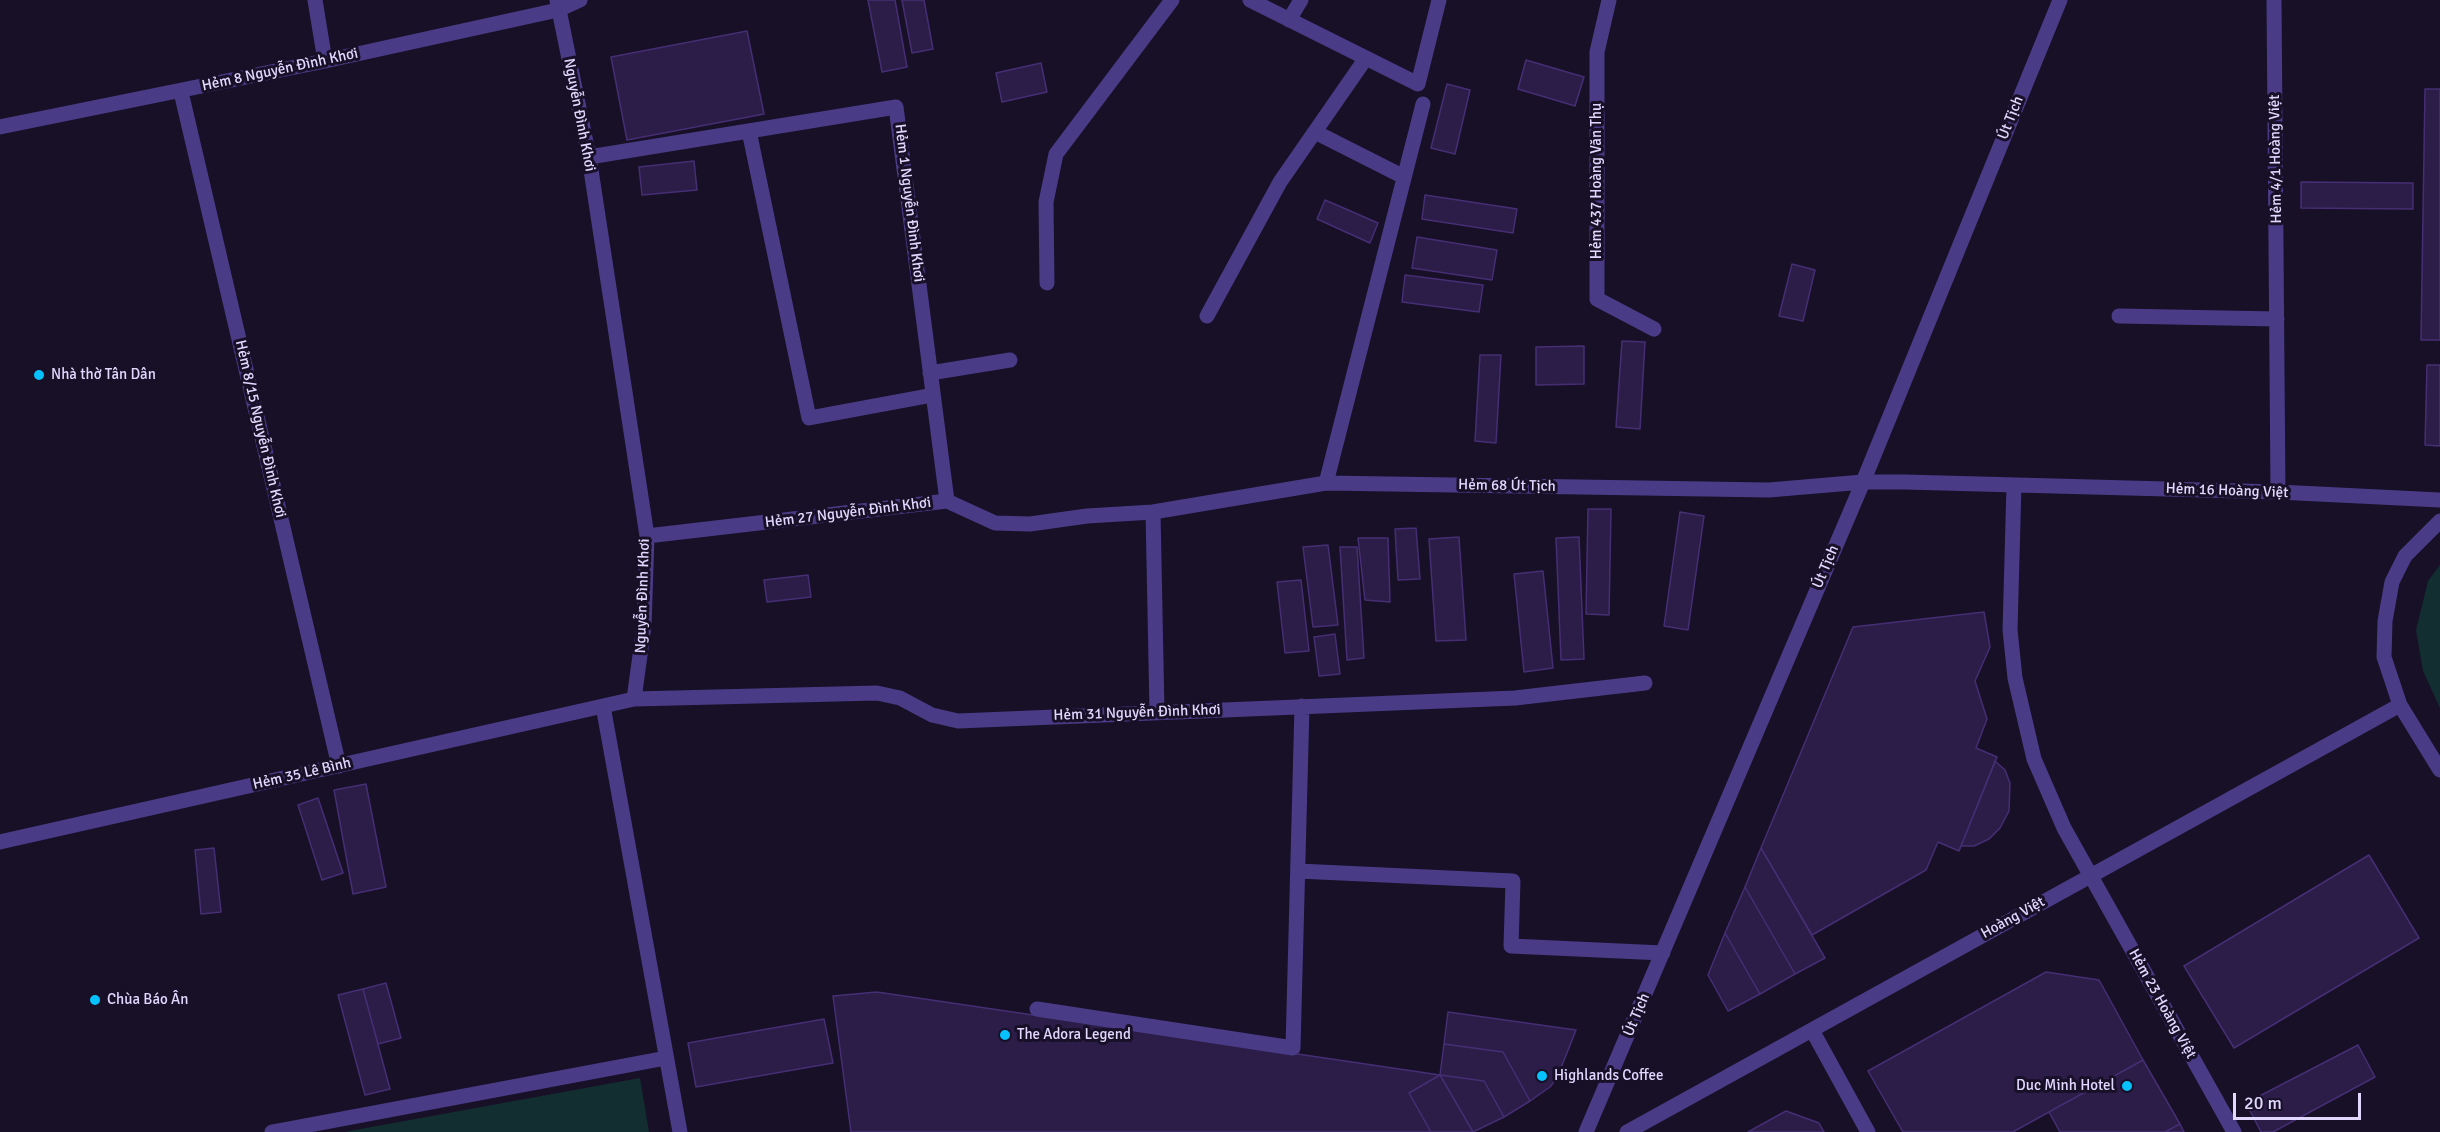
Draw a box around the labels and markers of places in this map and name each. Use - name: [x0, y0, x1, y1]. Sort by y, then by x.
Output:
- place label: Nhà thờ Tân Dân: [51, 366, 156, 384]
- marker: Nhà thờ Tân Dân: [32, 368, 46, 382]
- place label: Chùa Báo Ân: [107, 991, 188, 1009]
- marker: Chùa Báo Ân: [88, 993, 102, 1007]
- place label: The Adora Legend: [1017, 1026, 1131, 1044]
- marker: The Adora Legend: [998, 1028, 1012, 1042]
- place label: Highlands Coffee: [1554, 1067, 1663, 1085]
- marker: Highlands Coffee: [1535, 1069, 1549, 1083]
- place label: Duc Minh Hotel: [2016, 1077, 2115, 1095]
- marker: Duc Minh Hotel: [2120, 1079, 2134, 1093]

